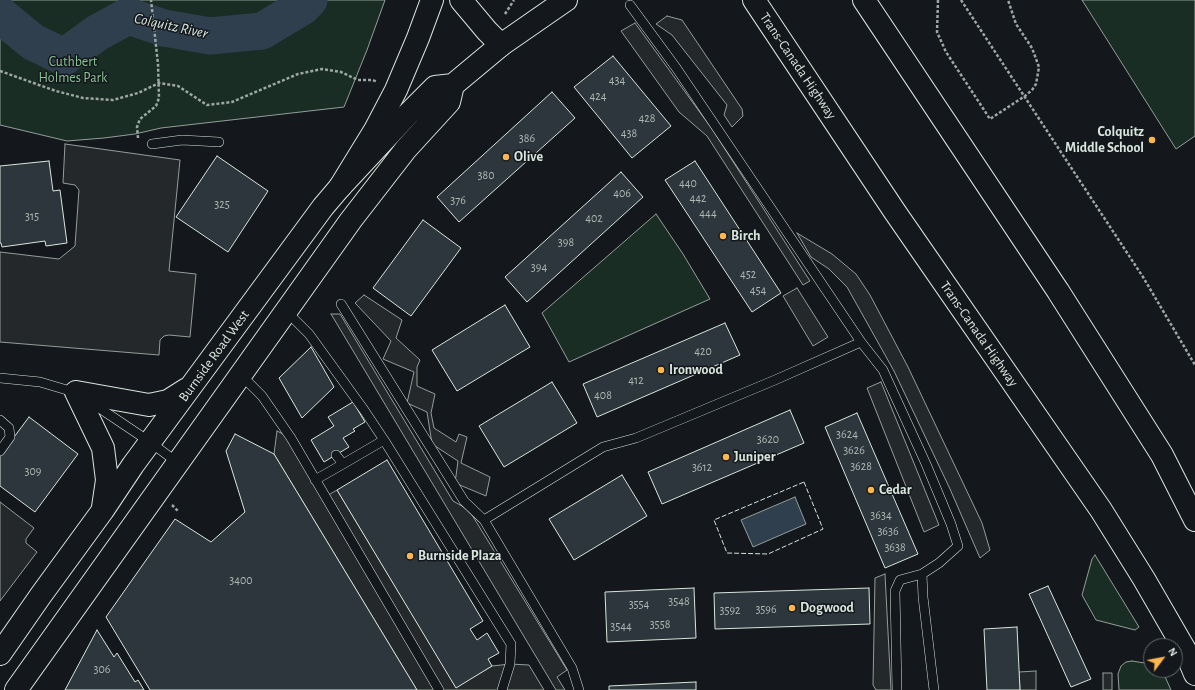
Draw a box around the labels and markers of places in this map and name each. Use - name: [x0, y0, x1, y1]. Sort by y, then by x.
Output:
- place label: Colquitz Middle School: [1065, 124, 1144, 156]
- marker: Colquitz Middle School: [1147, 135, 1157, 145]
- place label: Olive: [514, 149, 543, 165]
- marker: Olive: [501, 152, 511, 162]
- place label: Birch: [731, 228, 760, 244]
- marker: Birch: [718, 231, 728, 241]
- place label: Ironwood: [669, 362, 723, 378]
- marker: Ironwood: [656, 365, 666, 375]
- place label: Juniper: [734, 449, 776, 465]
- marker: Juniper: [721, 452, 731, 462]
- place label: Cedar: [879, 482, 912, 498]
- marker: Cedar: [866, 485, 876, 495]
- place label: Burnside Plaza: [418, 548, 502, 564]
- marker: Burnside Plaza: [405, 551, 415, 561]
- place label: Dogwood: [800, 600, 854, 616]
- marker: Dogwood: [787, 603, 797, 613]

